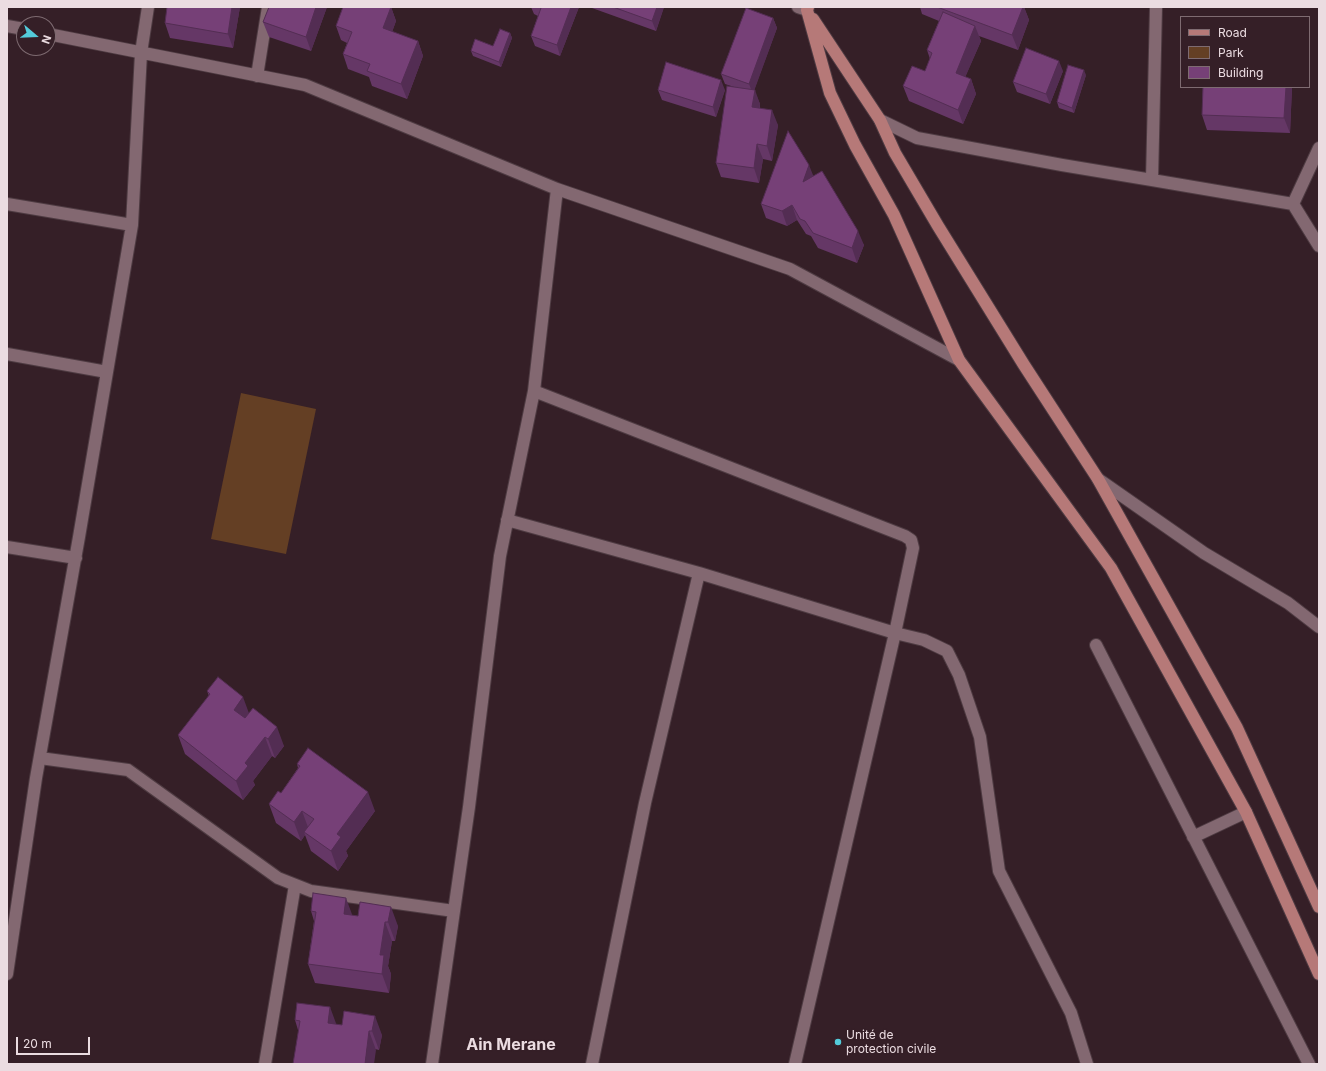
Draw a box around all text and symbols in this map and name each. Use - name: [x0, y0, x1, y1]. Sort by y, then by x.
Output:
- north arrow: [16, 16, 56, 56]
- legend: [1180, 16, 1310, 88]
- text: Road: [1218, 25, 1247, 40]
- text: N: [38, 33, 54, 46]
- text: Park: [1218, 45, 1244, 60]
- text: Building: [1218, 65, 1263, 80]
- place label: Unité de protection civile: [846, 1028, 936, 1056]
- scale bar: [18, 1029, 92, 1055]
- district label: Ain Merane: [466, 1035, 556, 1055]
- text: 20 m: [23, 1036, 52, 1051]
- marker: Unité de protection civile: [833, 1037, 843, 1047]

